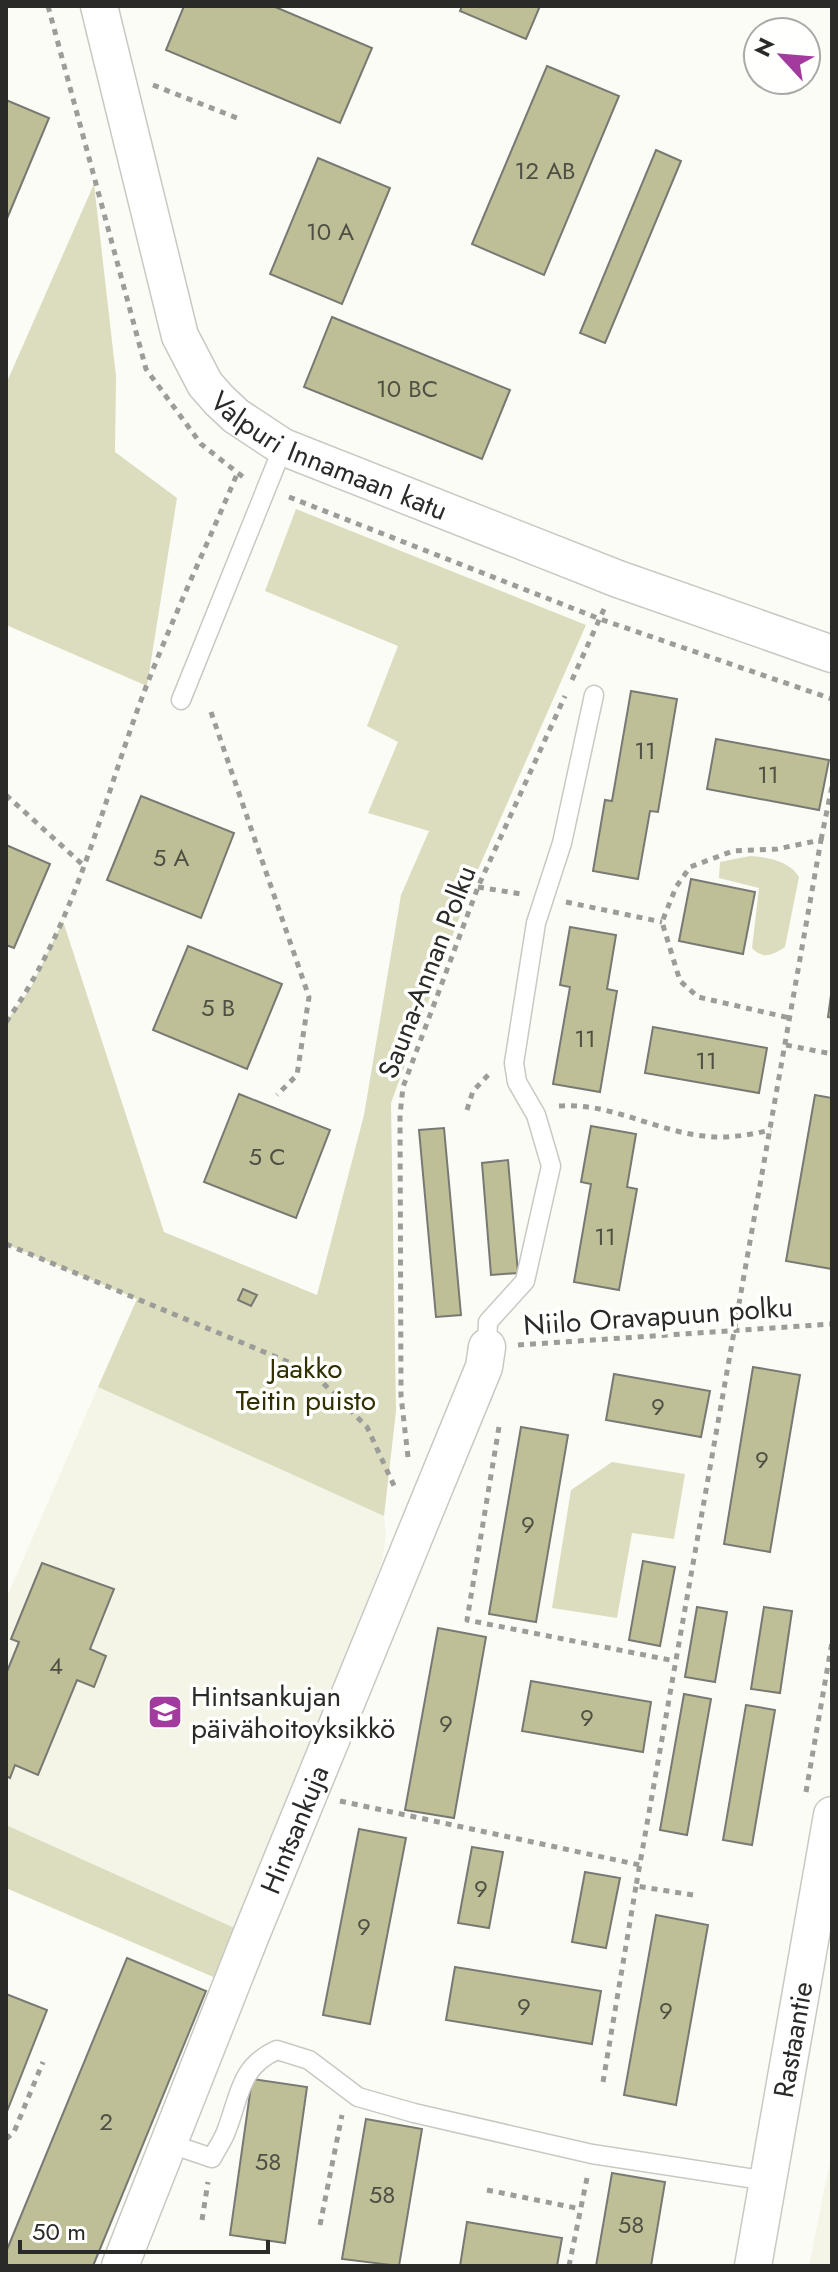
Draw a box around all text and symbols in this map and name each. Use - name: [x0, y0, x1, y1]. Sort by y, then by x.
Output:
- north arrow: [742, 16, 822, 96]
- text: N: [746, 32, 782, 62]
- house number: 12 AB: [515, 153, 575, 188]
- house number: 10 A: [306, 214, 354, 249]
- house number: 10 BC: [376, 371, 438, 406]
- street label: Valpuri Innamaan katu: [201, 381, 454, 530]
- house number: 11: [634, 733, 656, 768]
- house number: 11: [757, 757, 779, 792]
- house number: 5 A: [153, 840, 189, 875]
- street label: Sauna-Annan Polku: [368, 860, 486, 1084]
- house number: 5 B: [201, 990, 235, 1025]
- house number: 11: [574, 1021, 596, 1056]
- house number: 11: [695, 1043, 717, 1078]
- house number: 5 C: [248, 1139, 286, 1174]
- house number: 11: [594, 1219, 616, 1254]
- street label: Niilo Oravapuun polku: [522, 1286, 794, 1346]
- park label: Jaakko Teitin puisto: [236, 1348, 376, 1421]
- house number: 9: [651, 1389, 665, 1424]
- house number: 9: [755, 1442, 769, 1477]
- house number: 9: [521, 1507, 535, 1542]
- house number: 4: [49, 1648, 63, 1683]
- place label: Hintsankujan päivähoitoyksikkö: [191, 1676, 395, 1749]
- school or university icon: Hintsankujan päivähoitoyksikkö: [146, 1693, 184, 1731]
- house number: 9: [580, 1700, 594, 1735]
- house number: 9: [439, 1706, 453, 1741]
- street label: Hintsankuja: [250, 1759, 339, 1900]
- house number: 9: [474, 1871, 488, 1906]
- house number: 9: [357, 1909, 371, 1944]
- street label: Rastaantie: [762, 1978, 823, 2101]
- house number: 9: [517, 1989, 531, 2024]
- house number: 9: [659, 1993, 673, 2028]
- house number: 2: [99, 2104, 113, 2139]
- house number: 58: [255, 2144, 281, 2179]
- house number: 58: [369, 2177, 395, 2212]
- scale bar: [20, 2204, 268, 2254]
- house number: 58: [618, 2207, 644, 2242]
- text: 50 m: [32, 2214, 86, 2249]

